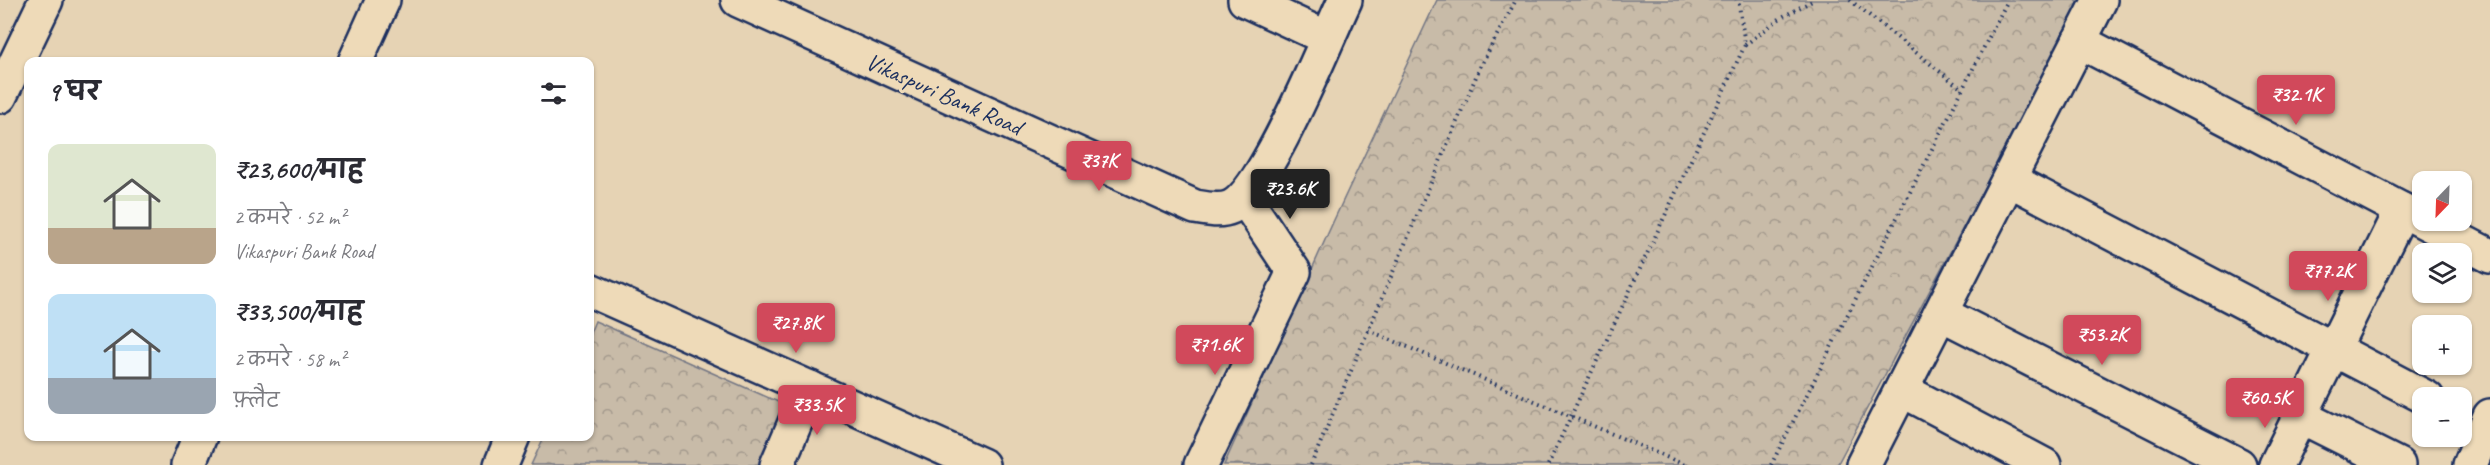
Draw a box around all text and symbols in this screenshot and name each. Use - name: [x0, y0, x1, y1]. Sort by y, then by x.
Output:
- street label: Vikaspuri Bank Road: [861, 46, 1030, 143]
- text: 9 घर: [48, 75, 100, 108]
- pin: ₹32.1K: [2247, 75, 2345, 126]
- icon: filters: [537, 77, 570, 110]
- text: ₹32.1K: [2271, 82, 2321, 107]
- pin: ₹37K: [1063, 141, 1135, 192]
- text: ₹37K: [1080, 148, 1118, 173]
- text: ₹23,600/माह: [234, 153, 364, 186]
- icon: home: [96, 168, 168, 240]
- pin: ₹23.6K: [1241, 169, 1339, 220]
- north arrow: [2412, 171, 2472, 231]
- map controls: [2412, 171, 2472, 447]
- text: ₹23.6K: [1265, 176, 1315, 201]
- text: 2 कमरे · 52 m²: [234, 205, 345, 230]
- text: Vikaspuri Bank Road: [234, 239, 374, 264]
- button: layers: [2412, 243, 2472, 303]
- pin: ₹77.2K: [2279, 251, 2377, 302]
- text: ₹77.2K: [2303, 258, 2353, 283]
- text: ₹33,500/माह: [234, 295, 363, 328]
- pin: ₹27.8K: [747, 303, 845, 354]
- text: ₹27.8K: [771, 310, 821, 335]
- pin: ₹53.2K: [2053, 315, 2151, 366]
- button: +: [2412, 315, 2472, 375]
- icon: home: [96, 318, 168, 390]
- text: ₹53.2K: [2077, 322, 2127, 347]
- pin: ₹71.6K: [1166, 325, 1264, 376]
- text: ₹71.6K: [1190, 332, 1240, 357]
- text: 2 कमरे · 58 m²: [234, 347, 345, 372]
- pin: ₹60.5K: [2216, 378, 2314, 429]
- pin: ₹33.5K: [768, 385, 866, 436]
- text: ₹60.5K: [2240, 385, 2290, 410]
- button: −: [2412, 387, 2472, 447]
- text: फ़्लैट: [234, 388, 280, 413]
- text: ₹33.5K: [792, 392, 842, 417]

